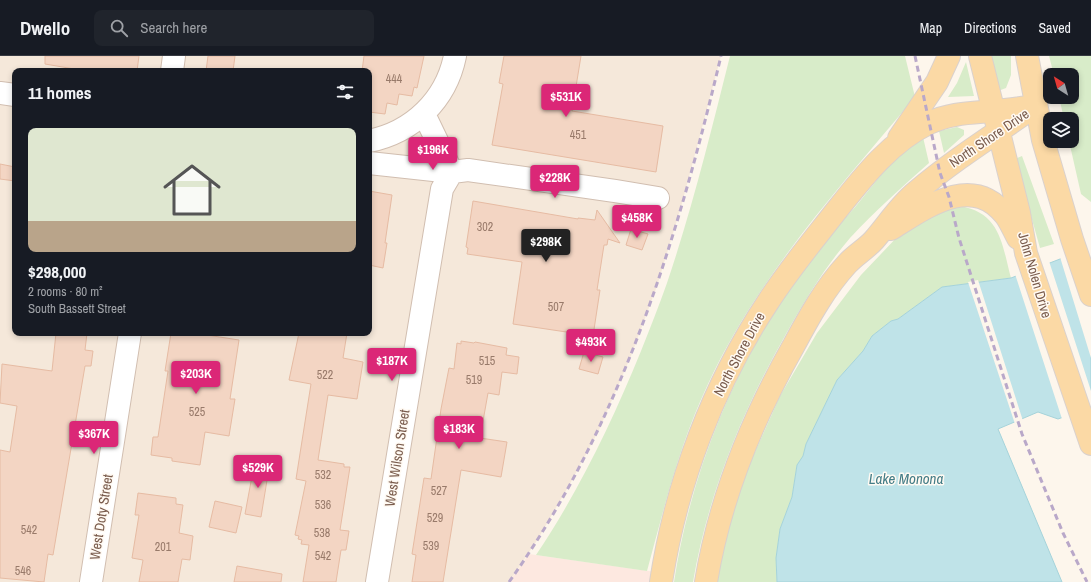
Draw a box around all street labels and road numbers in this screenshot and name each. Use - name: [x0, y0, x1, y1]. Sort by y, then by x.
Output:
- street label: North Shore Drive: [946, 105, 1032, 171]
- street label: John Nolen Drive: [1014, 230, 1056, 320]
- street label: North Shore Drive: [709, 309, 769, 399]
- street label: West Wilson Street: [380, 408, 414, 508]
- street label: West Doty Street: [85, 473, 117, 561]

